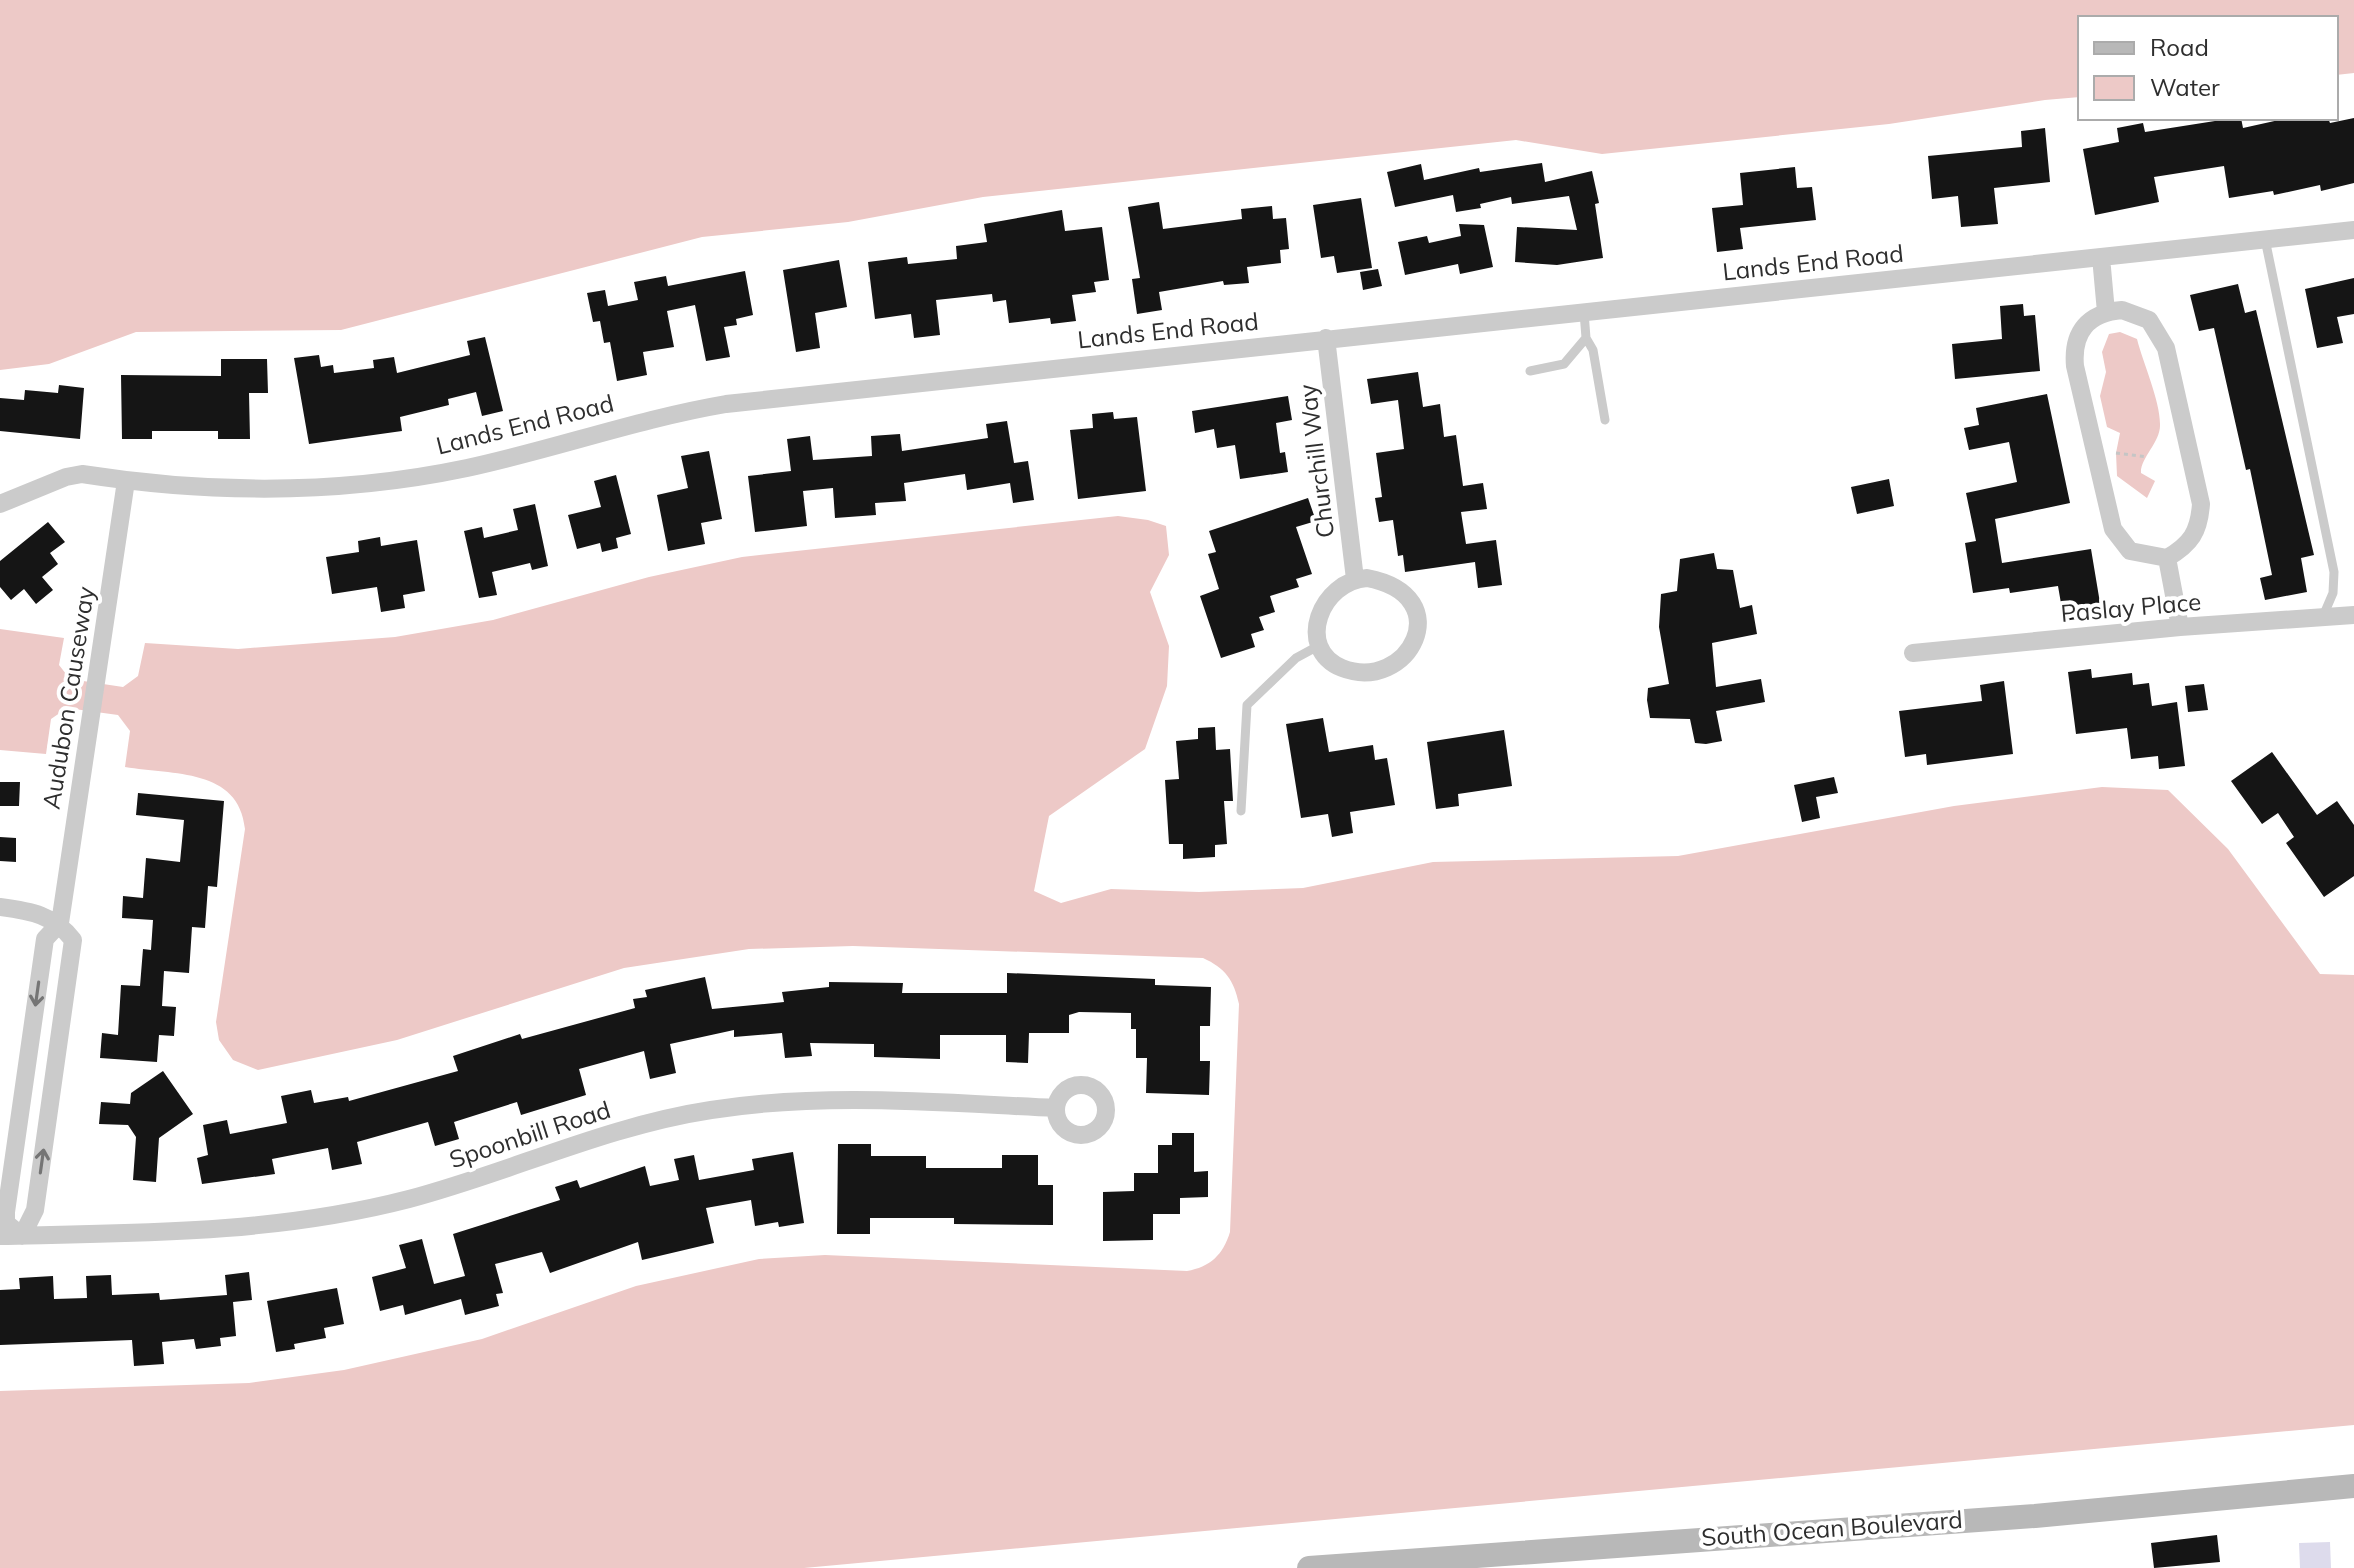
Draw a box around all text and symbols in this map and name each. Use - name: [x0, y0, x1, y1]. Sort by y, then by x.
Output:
- legend: [2078, 16, 2338, 120]
- text: Road: [2150, 32, 2209, 62]
- text: Water: [2150, 72, 2220, 102]
- street label: Lands End Road: [1721, 238, 1905, 286]
- street label: Lands End Road: [1076, 306, 1260, 354]
- street label: Churchill Way: [1292, 382, 1340, 540]
- street label: Lands End Road: [433, 387, 617, 461]
- street label: Audubon Causeway: [36, 584, 100, 811]
- street label: Paslay Place: [2059, 586, 2202, 628]
- one-way arrow: [29, 981, 44, 1006]
- street label: Spoonbill Road: [445, 1094, 614, 1174]
- one-way arrow: [35, 1149, 50, 1175]
- street label: South Ocean Boulevard: [1700, 1504, 1963, 1552]

